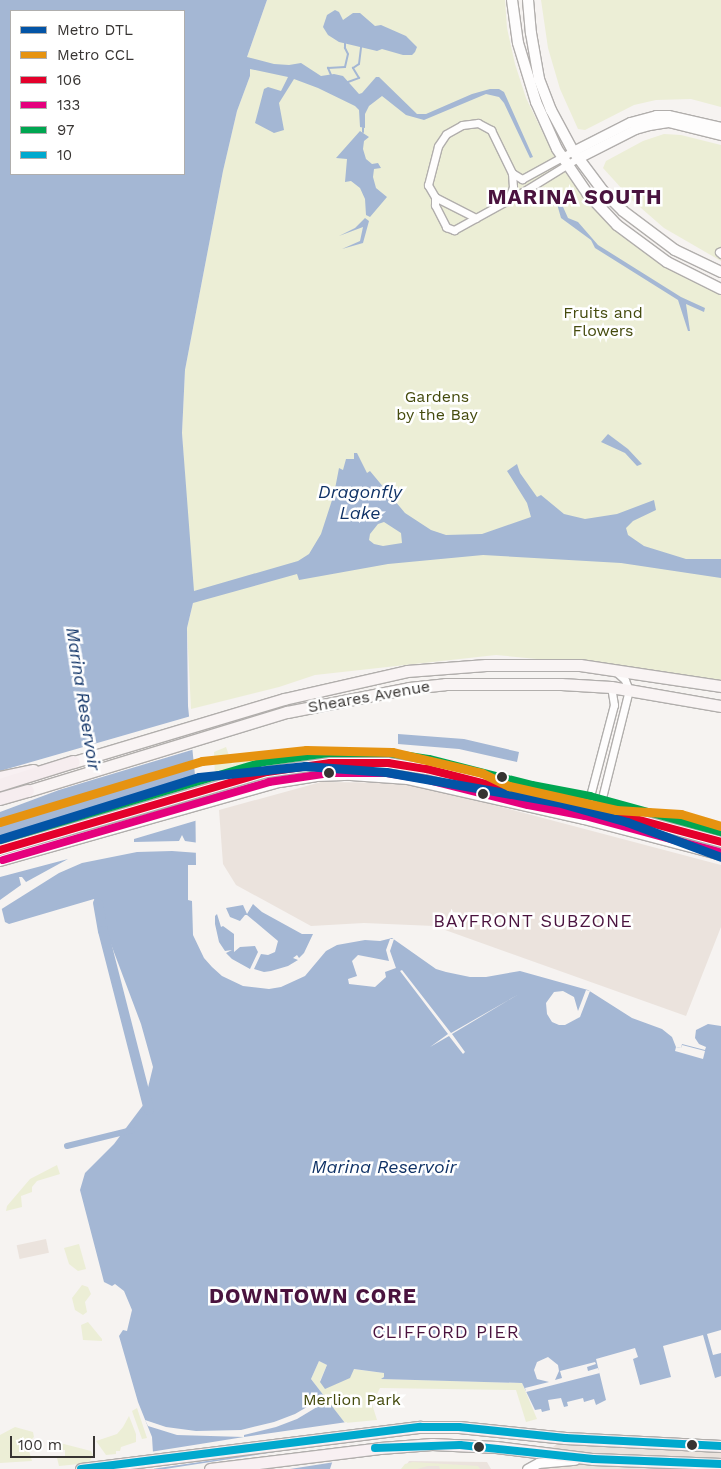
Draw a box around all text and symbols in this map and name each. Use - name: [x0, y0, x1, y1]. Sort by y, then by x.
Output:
- legend: [10, 10, 185, 175]
- text: Metro DTL: [57, 21, 133, 39]
- text: Metro CCL: [57, 46, 134, 64]
- text: 106: [57, 71, 81, 89]
- text: 133: [57, 96, 80, 114]
- text: 97: [57, 121, 74, 139]
- text: 10: [57, 146, 72, 164]
- district label: MARINA SOUTH: [486, 184, 664, 210]
- park label: Fruits and Flowers: [563, 303, 643, 341]
- park label: Gardens by the Bay: [396, 387, 478, 425]
- water label: Dragonfly Lake: [318, 482, 402, 524]
- water label: Marina Reservoir: [61, 626, 105, 772]
- street label: Sheares Avenue: [306, 677, 432, 717]
- unlabelled marker: [324, 768, 334, 778]
- unlabelled marker: [497, 772, 507, 782]
- unlabelled marker: [478, 789, 488, 799]
- district label: BAYFRONT SUBZONE: [431, 910, 635, 932]
- water label: Marina Reservoir: [312, 1156, 456, 1178]
- district label: DOWNTOWN CORE: [207, 1283, 419, 1309]
- district label: CLIFFORD PIER: [371, 1321, 521, 1343]
- park label: Merlion Park: [303, 1390, 401, 1410]
- scale bar: [12, 1426, 98, 1458]
- text: 100 m: [18, 1436, 62, 1454]
- unlabelled marker: [687, 1440, 697, 1450]
- unlabelled marker: [474, 1442, 484, 1452]

